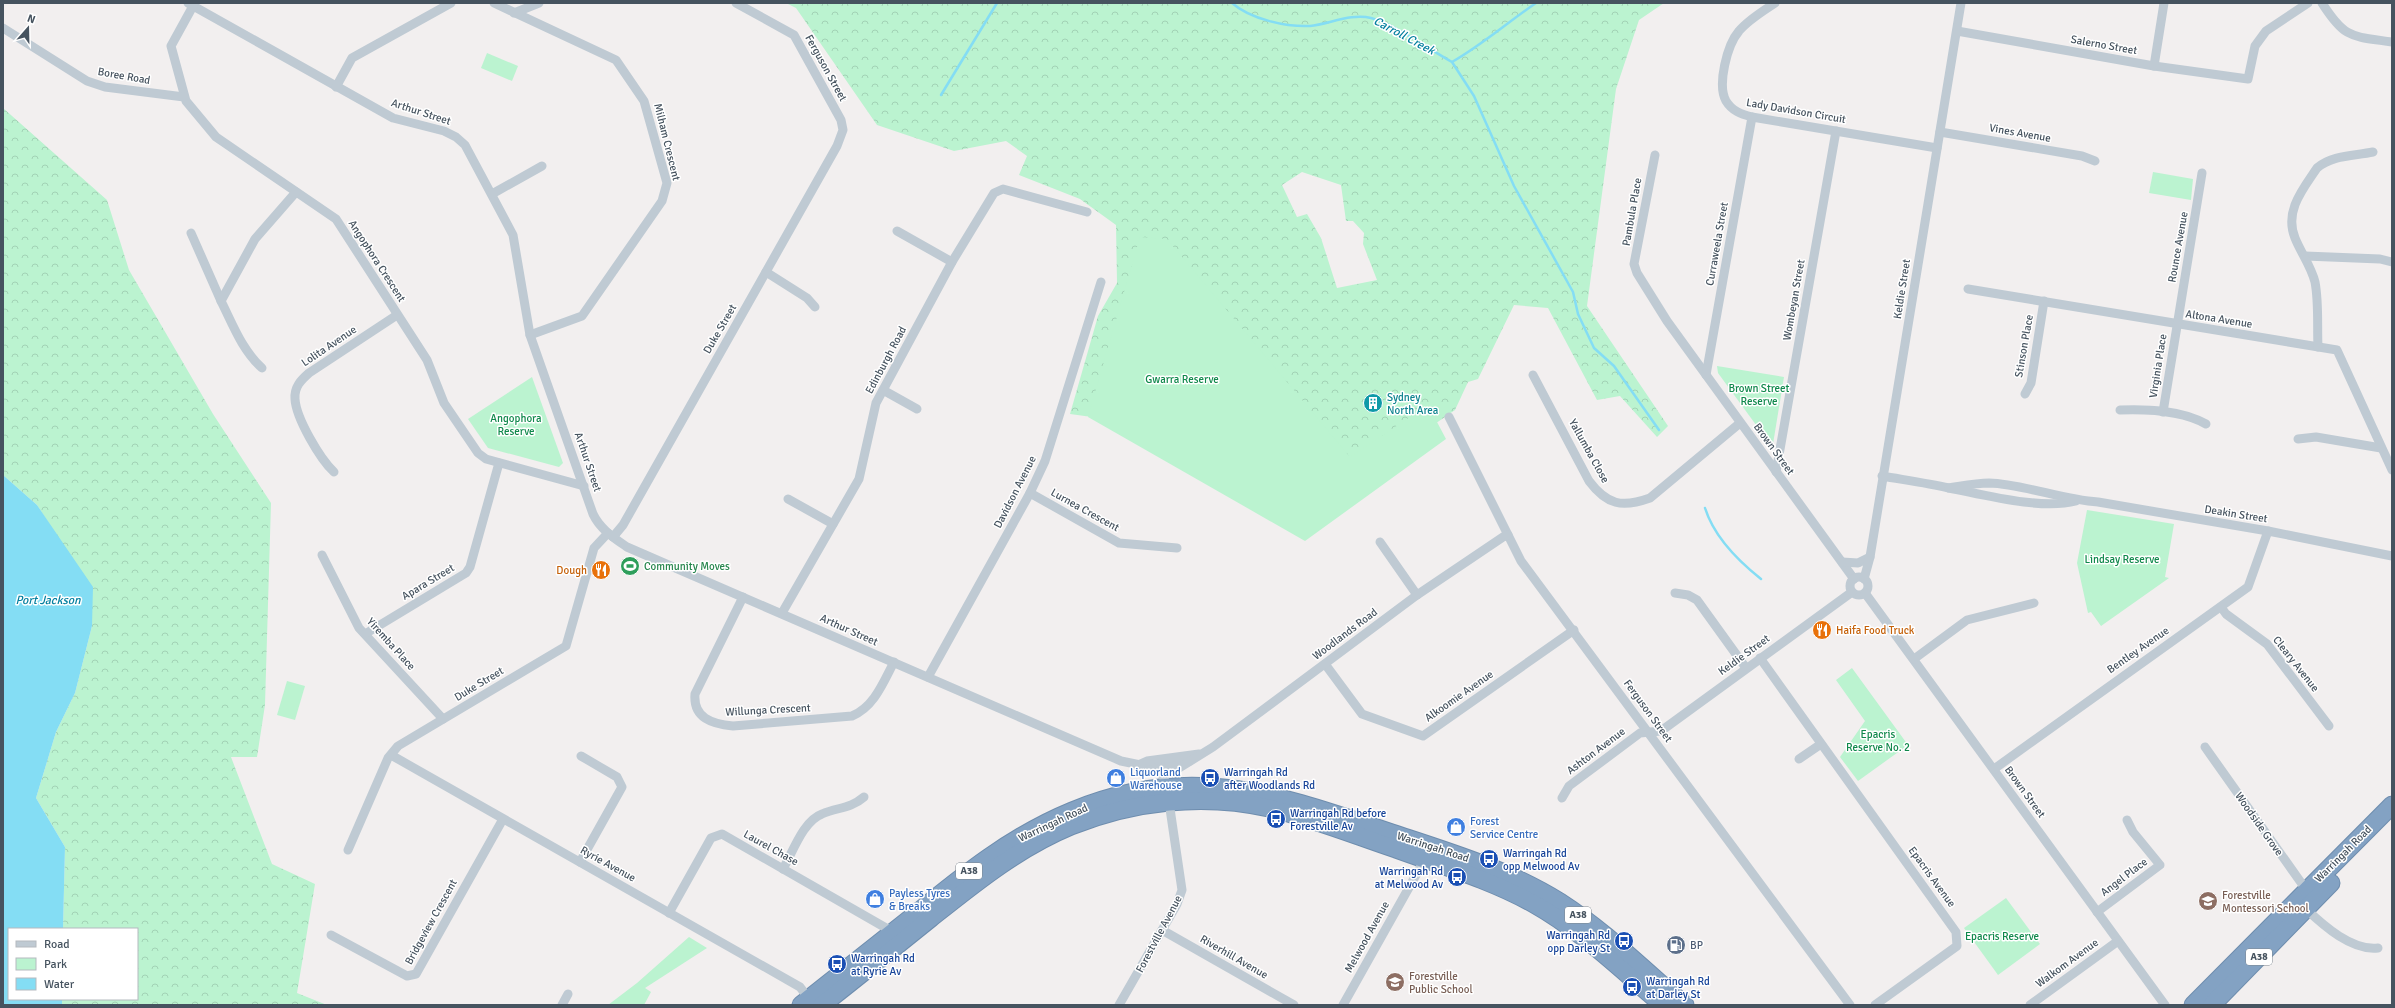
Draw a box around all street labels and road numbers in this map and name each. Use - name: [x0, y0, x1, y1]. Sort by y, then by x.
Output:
- street label: Ferguson Street: [802, 32, 850, 104]
- street label: Salerno Street: [2070, 33, 2138, 57]
- street label: Boree Road: [97, 65, 151, 87]
- street label: Arthur Street: [390, 96, 453, 128]
- street label: Lady Davidson Circuit: [1745, 96, 1847, 126]
- street label: Milham Crescent: [651, 102, 683, 182]
- street label: Vines Avenue: [1988, 121, 2052, 145]
- street label: Pambula Place: [1620, 177, 1644, 247]
- street label: Curraweela Street: [1703, 201, 1731, 287]
- street label: Rounce Avenue: [2165, 211, 2191, 283]
- street label: Angophora Crescent: [346, 218, 408, 305]
- street label: Wombeyan Street: [1780, 258, 1808, 342]
- street label: Keldie Street: [1891, 258, 1913, 320]
- street label: Duke Street: [701, 302, 739, 356]
- street label: Altona Avenue: [2185, 307, 2253, 331]
- street label: Stinson Place: [2012, 314, 2036, 378]
- street label: Lolita Avenue: [299, 323, 359, 369]
- street label: Edinburgh Road: [863, 324, 909, 396]
- street label: Virginia Place: [2147, 333, 2169, 399]
- street label: Yallumba Close: [1566, 417, 1612, 485]
- street label: Brown Street: [1751, 421, 1797, 478]
- street label: Arthur Street: [572, 431, 604, 494]
- street label: Davidson Avenue: [991, 454, 1039, 530]
- street label: Lurnea Crescent: [1048, 486, 1122, 534]
- street label: Deakin Street: [2204, 503, 2269, 525]
- street label: Apara Street: [399, 561, 457, 603]
- street label: Woodlands Road: [1310, 605, 1380, 663]
- street label: Arthur Street: [818, 611, 880, 649]
- street label: Yiremba Place: [364, 615, 418, 673]
- street label: Bentley Avenue: [2105, 624, 2171, 676]
- street label: Keldie Street: [1716, 632, 1772, 678]
- street label: Cleary Avenue: [2270, 634, 2322, 694]
- street label: Duke Street: [452, 664, 506, 704]
- street label: Alkoomie Avenue: [1422, 668, 1496, 724]
- street label: Ferguson Street: [1621, 677, 1675, 745]
- street label: Willunga Crescent: [725, 701, 811, 719]
- street label: Ashton Avenue: [1564, 725, 1628, 777]
- street label: Brown Street: [2002, 764, 2048, 821]
- street label: Woodside Grove: [2232, 790, 2286, 858]
- street label: Warringah Road: [1016, 801, 1090, 845]
- street label: Warringah Road: [2312, 823, 2374, 885]
- street label: Laurel Chase: [741, 828, 801, 868]
- street label: Warringah Road: [1395, 829, 1471, 865]
- street label: Ryrie Avenue: [578, 843, 638, 885]
- street label: Epacris Avenue: [1906, 844, 1958, 910]
- street label: Angel Place: [2098, 855, 2150, 899]
- road number: A38: [956, 863, 982, 879]
- street label: Bridgeview Crescent: [402, 877, 460, 967]
- street label: Forestville Avenue: [1133, 893, 1185, 975]
- street label: Melwood Avenue: [1342, 899, 1392, 975]
- road number: A38: [1565, 907, 1591, 923]
- street label: Riverhill Avenue: [1198, 932, 1270, 982]
- street label: Walkom Avenue: [2033, 936, 2101, 990]
- road number: A38: [2246, 949, 2272, 965]

